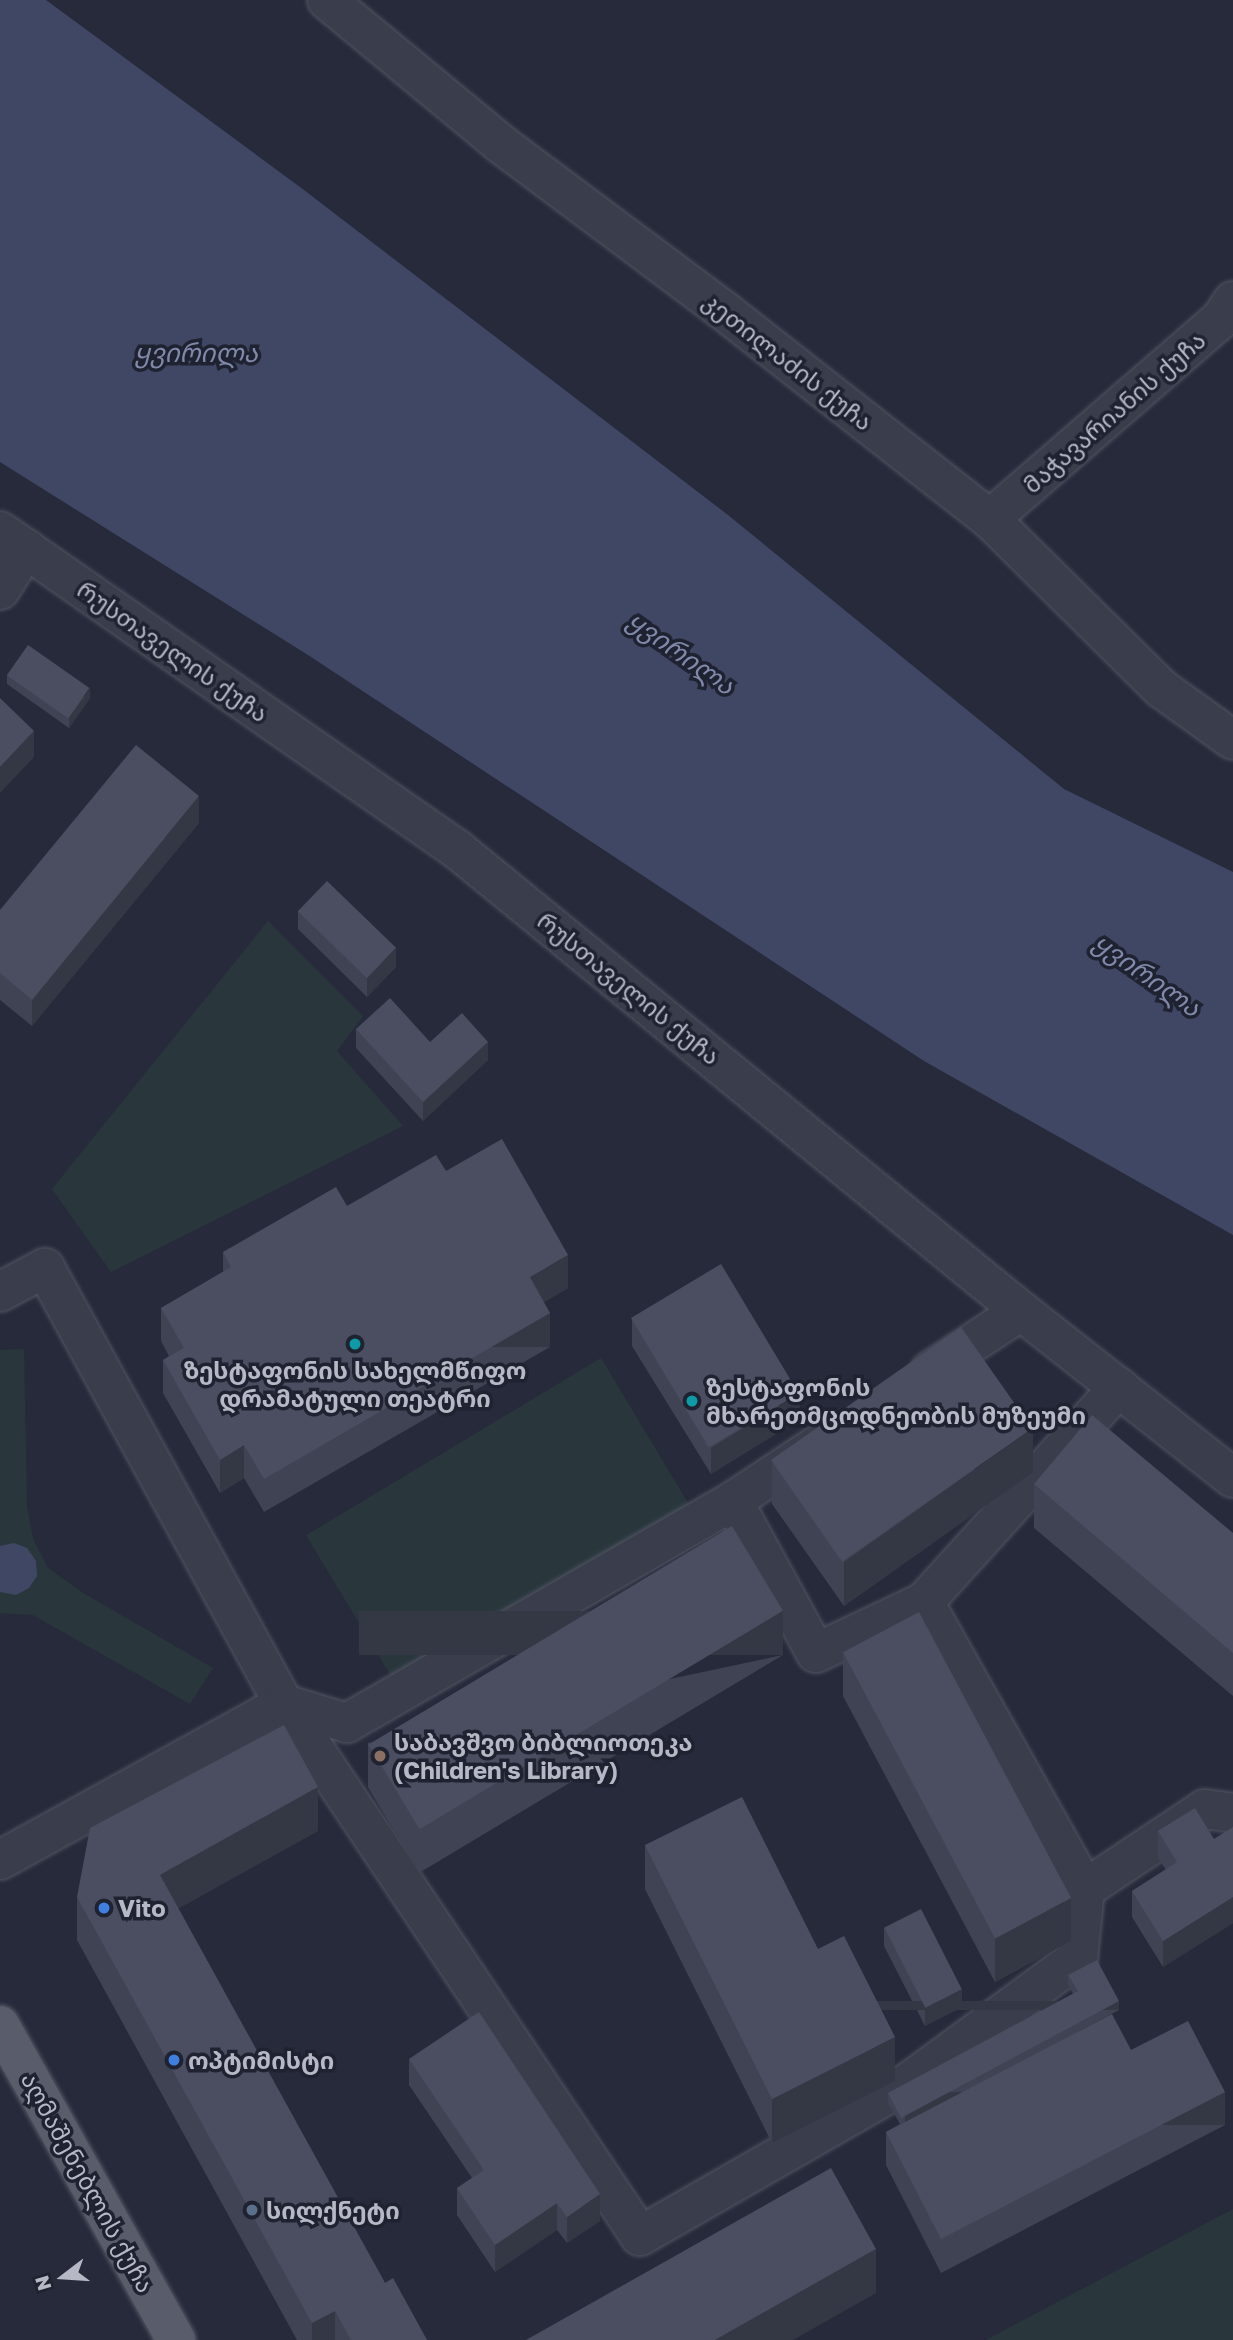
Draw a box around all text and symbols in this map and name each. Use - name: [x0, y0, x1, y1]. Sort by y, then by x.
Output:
- street label: კეთილაძის ქუჩა: [698, 286, 878, 436]
- street label: მაჭავარიანის ქუჩა: [1017, 325, 1211, 499]
- water label: ყვირილა: [134, 337, 258, 369]
- street label: რუსთაველის ქუჩა: [72, 574, 274, 728]
- water label: ყვირილა: [621, 605, 741, 701]
- street label: რუსთაველის ქუჩა: [532, 906, 726, 1070]
- water label: ყვირილა: [1087, 927, 1207, 1023]
- marker: ზესტაფონის სახელმწიფო დრამატული თეატრი: [347, 1336, 363, 1352]
- place label: ზესტაფონის სახელმწიფო დრამატული თეატრი: [184, 1356, 526, 1412]
- place label: ზესტაფონის მხარეთმცოდნეობის მუზეუმი: [706, 1373, 1086, 1429]
- marker: ზესტაფონის მხარეთმცოდნეობის მუზეუმი: [684, 1393, 700, 1409]
- place label: საბავშვო ბიბლიოთეკა (Children's Library): [394, 1728, 693, 1784]
- marker: საბავშვო ბიბლიოთეკა (Children's Library): [372, 1748, 388, 1764]
- place label: Vito: [118, 1894, 166, 1922]
- marker: Vito: [96, 1900, 112, 1916]
- place label: ოპტიმისტი: [188, 2046, 334, 2074]
- marker: ოპტიმისტი: [166, 2052, 182, 2068]
- street label: აღმაშენებლის ქუჩა: [15, 2067, 161, 2297]
- place label: სილქნეტი: [266, 2196, 400, 2224]
- marker: სილქნეტი: [244, 2202, 260, 2218]
- north arrow: [28, 2242, 98, 2312]
- text: N: [29, 2273, 56, 2294]

